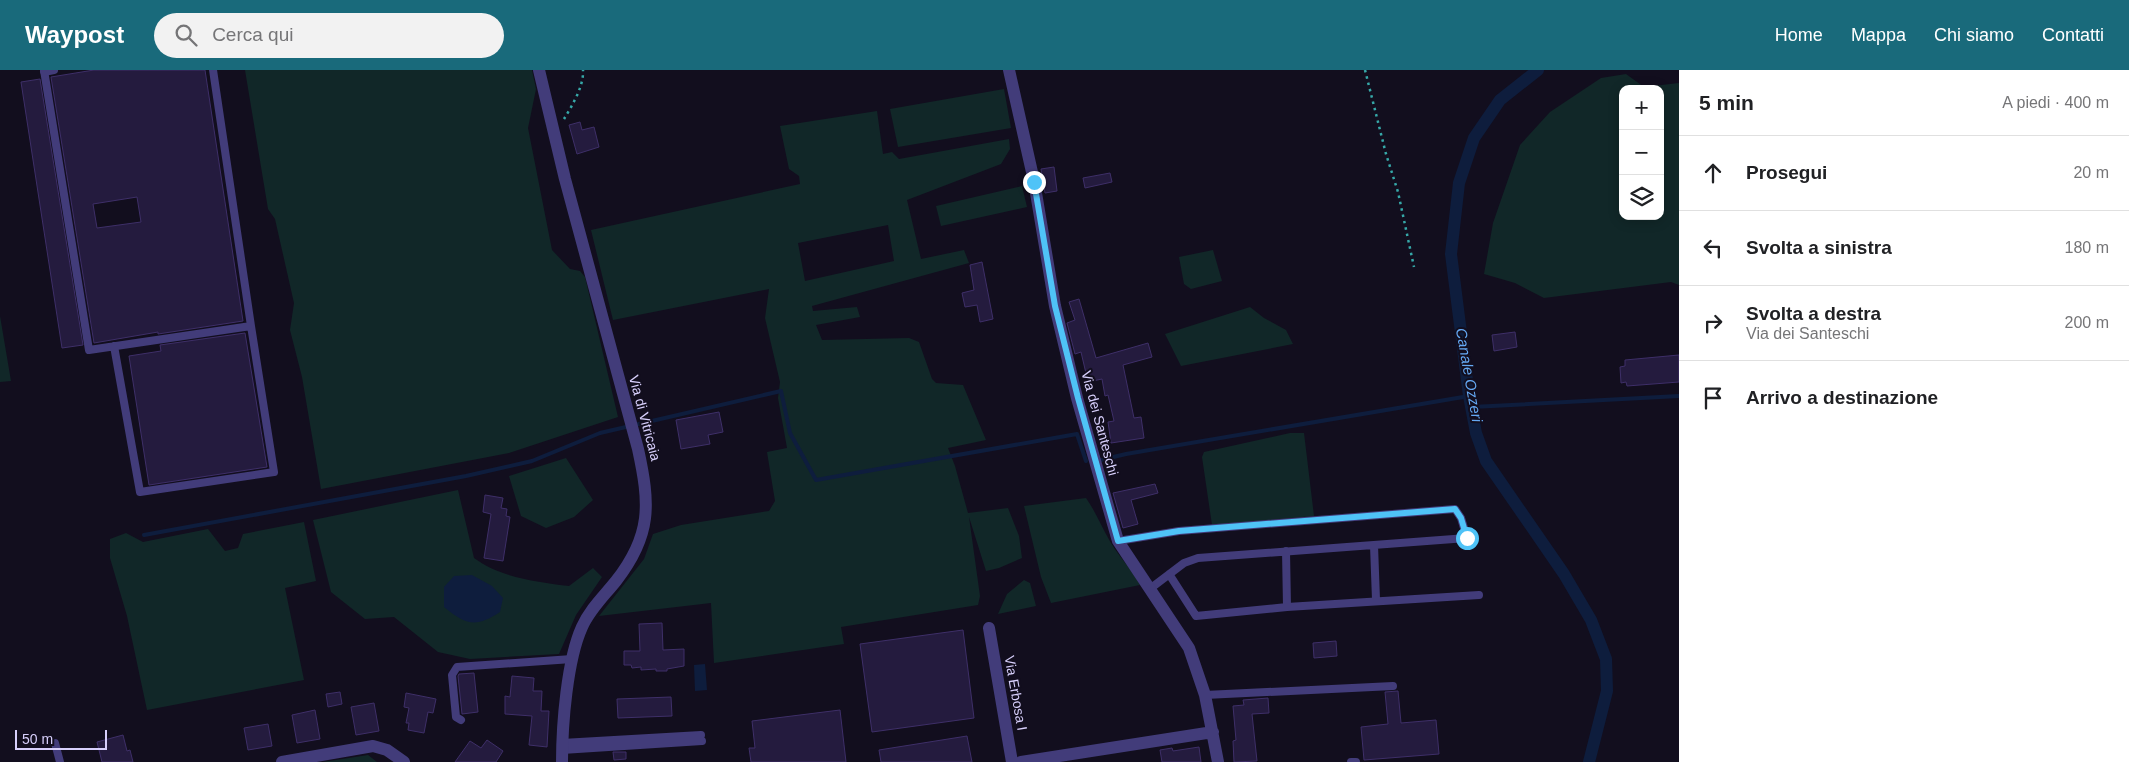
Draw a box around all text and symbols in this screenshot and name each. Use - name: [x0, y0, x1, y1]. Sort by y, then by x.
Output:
- search box: [154, 13, 504, 58]
- text: Waypost: [25, 21, 124, 48]
- icon: search: [172, 21, 200, 49]
- text: Cerca qui: [212, 24, 293, 45]
- text: Home: [1775, 25, 1823, 45]
- text: Mappa: [1851, 25, 1906, 45]
- text: Chi siamo: [1934, 25, 2014, 45]
- text: Contatti: [2042, 25, 2104, 45]
- map controls: [1619, 85, 1664, 220]
- button: +: [1619, 85, 1664, 130]
- text: 5 min: [1699, 91, 1754, 114]
- text: A piedi · 400 m: [2002, 94, 2109, 111]
- button: −: [1619, 130, 1664, 175]
- icon: ahead: [1699, 159, 1727, 187]
- text: Prosegui: [1746, 162, 1827, 183]
- text: 20 m: [2073, 164, 2109, 181]
- route end: [1023, 171, 1046, 194]
- button: layers: [1619, 175, 1664, 220]
- icon: left: [1699, 234, 1727, 262]
- text: Svolta a sinistra: [1746, 237, 1892, 258]
- text: 180 m: [2065, 239, 2109, 256]
- text: Svolta a destra: [1746, 303, 1881, 324]
- icon: right: [1699, 309, 1727, 337]
- text: 200 m: [2065, 314, 2109, 331]
- text: Via dei Santeschi: [1746, 325, 1869, 342]
- water label: Canale Ozzeri: [1453, 327, 1486, 424]
- street label: Via dei Santeschi: [1078, 369, 1122, 477]
- street label: Via di Vitricaia: [626, 373, 664, 463]
- icon: arrive: [1699, 384, 1727, 412]
- text: Arrivo a destinazione: [1746, 387, 1938, 408]
- route start: [1456, 527, 1479, 550]
- street label: Via Erbosa I: [1002, 654, 1030, 732]
- scale bar: [15, 727, 108, 750]
- text: 50 m: [22, 731, 53, 747]

